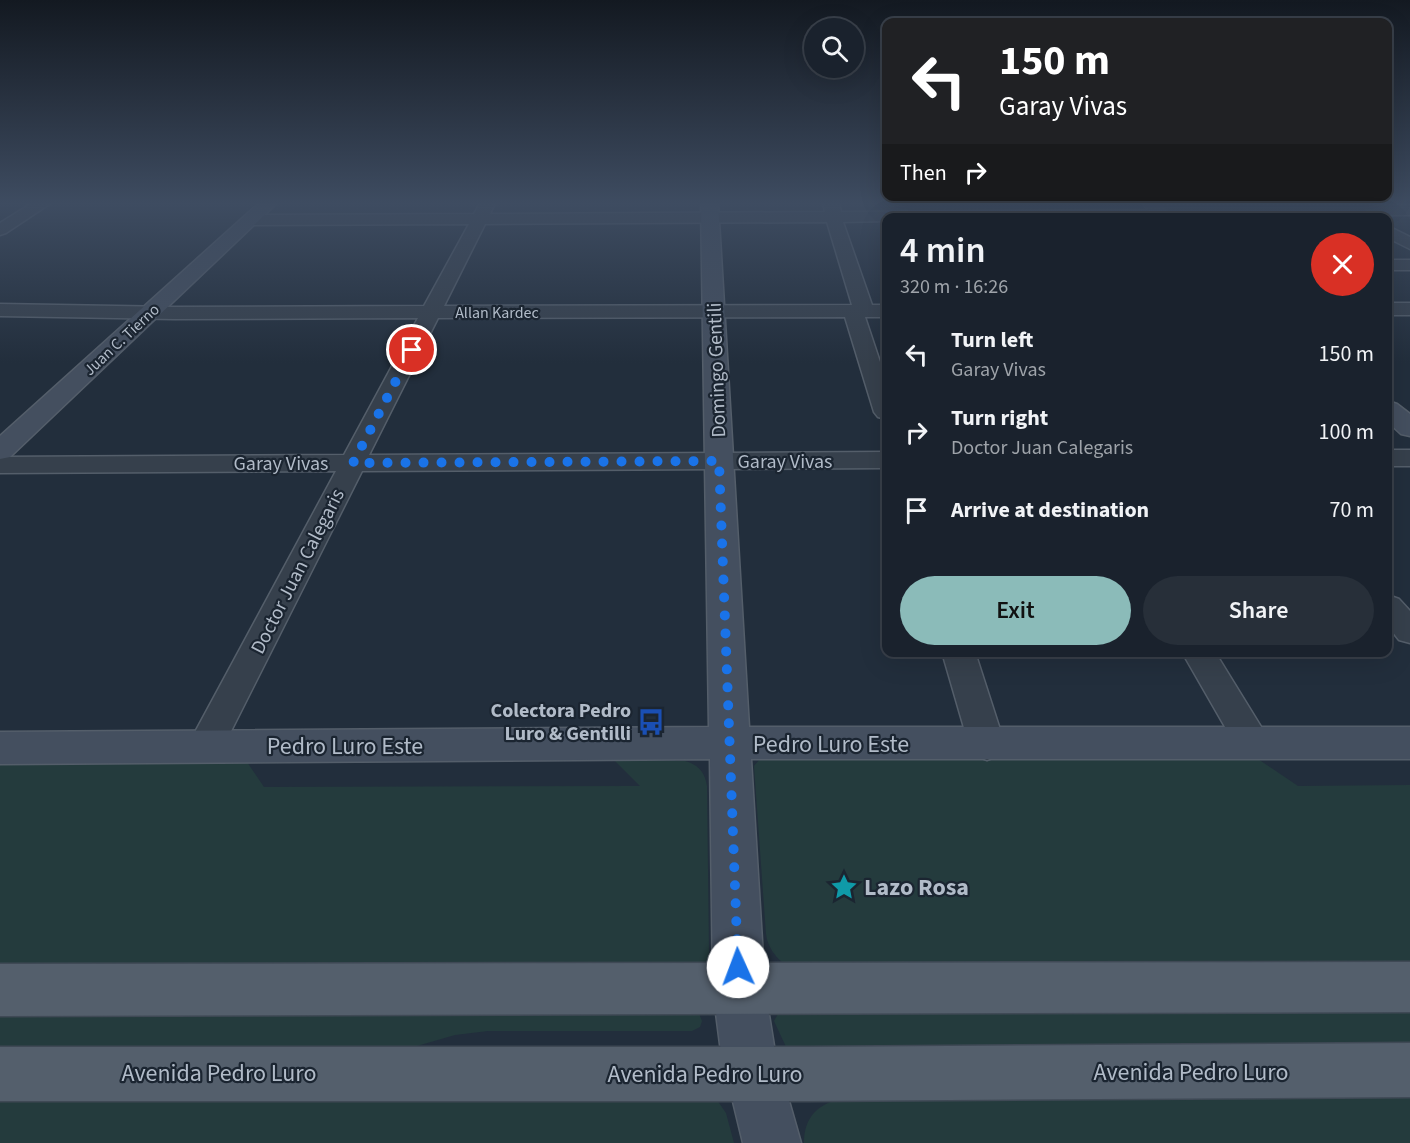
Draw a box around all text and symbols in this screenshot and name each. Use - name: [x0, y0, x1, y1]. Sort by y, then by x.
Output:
- map controls: [804, 18, 864, 78]
- button: search: [804, 18, 864, 78]
- text: 150 m: [999, 31, 1110, 91]
- icon: left: [900, 42, 978, 120]
- text: Garay Vivas: [999, 87, 1127, 126]
- icon: right: [959, 156, 992, 189]
- text: Then: [900, 157, 947, 189]
- text: 4 min: [900, 225, 986, 276]
- button: close: [1311, 233, 1374, 296]
- text: 320 m · 16:26: [900, 273, 1008, 301]
- street label: Juan C. Tierno: [79, 299, 164, 381]
- street label: Allan Kardec: [455, 302, 539, 324]
- street label: Domingo Gentili: [701, 302, 733, 438]
- pin: [386, 324, 437, 375]
- text: Turn left: [951, 324, 1033, 356]
- icon: arrive: [395, 333, 428, 366]
- icon: left: [900, 338, 933, 371]
- text: 150 m: [1319, 338, 1374, 370]
- text: Garay Vivas: [951, 356, 1046, 384]
- text: Turn right: [951, 402, 1048, 434]
- icon: right: [900, 416, 933, 449]
- text: 100 m: [1319, 416, 1374, 448]
- text: Doctor Juan Calegaris: [951, 434, 1133, 462]
- street label: Garay Vivas: [738, 448, 832, 476]
- street label: Garay Vivas: [234, 450, 328, 478]
- street label: Doctor Juan Calegaris: [244, 484, 352, 659]
- icon: arrive: [900, 494, 933, 527]
- text: Arrive at destination: [951, 494, 1149, 526]
- text: 70 m: [1329, 494, 1374, 526]
- button: Exit: [900, 576, 1131, 645]
- button: Share: [1143, 576, 1374, 645]
- place label: Colectora Pedro Luro & Gentilli: [491, 697, 631, 748]
- bus stop icon: Colectora Pedro Luro & Gentilli: [636, 707, 666, 737]
- street label: Pedro Luro Este: [753, 727, 909, 762]
- street label: Pedro Luro Este: [267, 729, 423, 764]
- place label: Lazo Rosa: [864, 870, 969, 905]
- place icon: Lazo Rosa: [829, 872, 859, 902]
- position arrow: [706, 935, 770, 999]
- street label: Avenida Pedro Luro: [1094, 1055, 1288, 1090]
- street label: Avenida Pedro Luro: [122, 1056, 316, 1091]
- street label: Avenida Pedro Luro: [608, 1057, 802, 1092]

